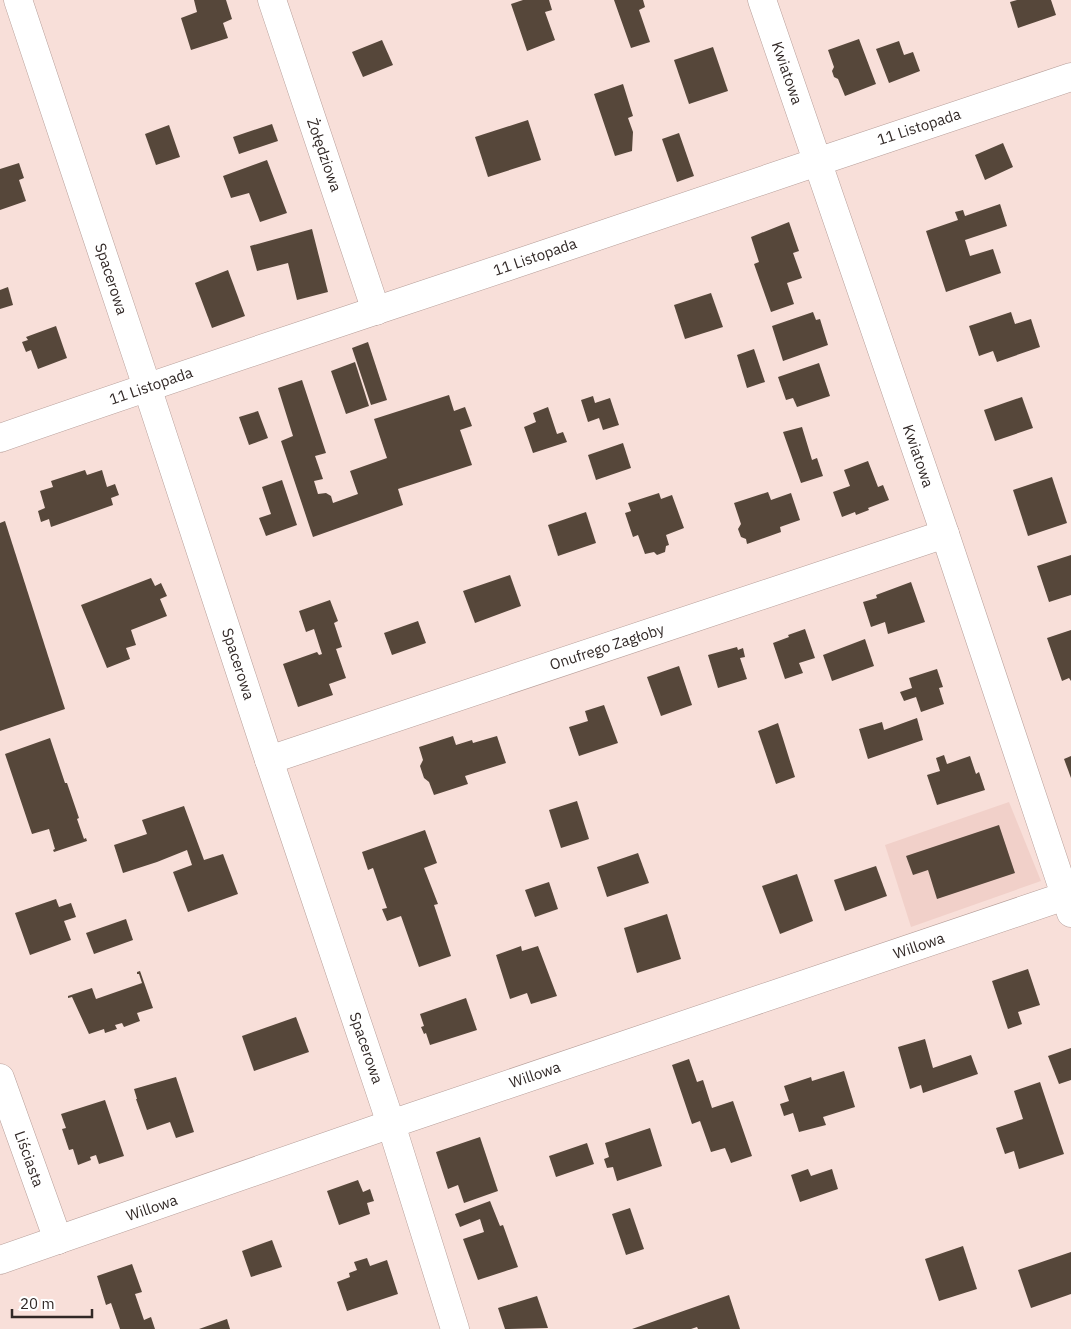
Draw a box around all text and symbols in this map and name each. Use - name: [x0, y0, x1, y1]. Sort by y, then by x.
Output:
- street label: Kwiatowa: [768, 39, 807, 107]
- street label: 11 Listopada: [875, 104, 963, 149]
- street label: Żołędziowa: [303, 116, 346, 194]
- street label: 11 Listopada: [491, 233, 579, 280]
- street label: Spacerowa: [91, 241, 132, 317]
- street label: 11 Listopada: [107, 362, 195, 409]
- street label: Kwiatowa: [899, 422, 938, 490]
- street label: Onufrego Zagłoby: [547, 619, 667, 674]
- street label: Spacerowa: [218, 626, 259, 702]
- street label: Willowa: [891, 928, 947, 963]
- street label: Spacerowa: [345, 1010, 388, 1086]
- street label: Willowa: [507, 1057, 563, 1092]
- street label: Liściasta: [11, 1128, 48, 1189]
- street label: Willowa: [124, 1190, 180, 1225]
- scale bar: [12, 1286, 92, 1318]
- text: 20 m: [20, 1294, 55, 1313]

